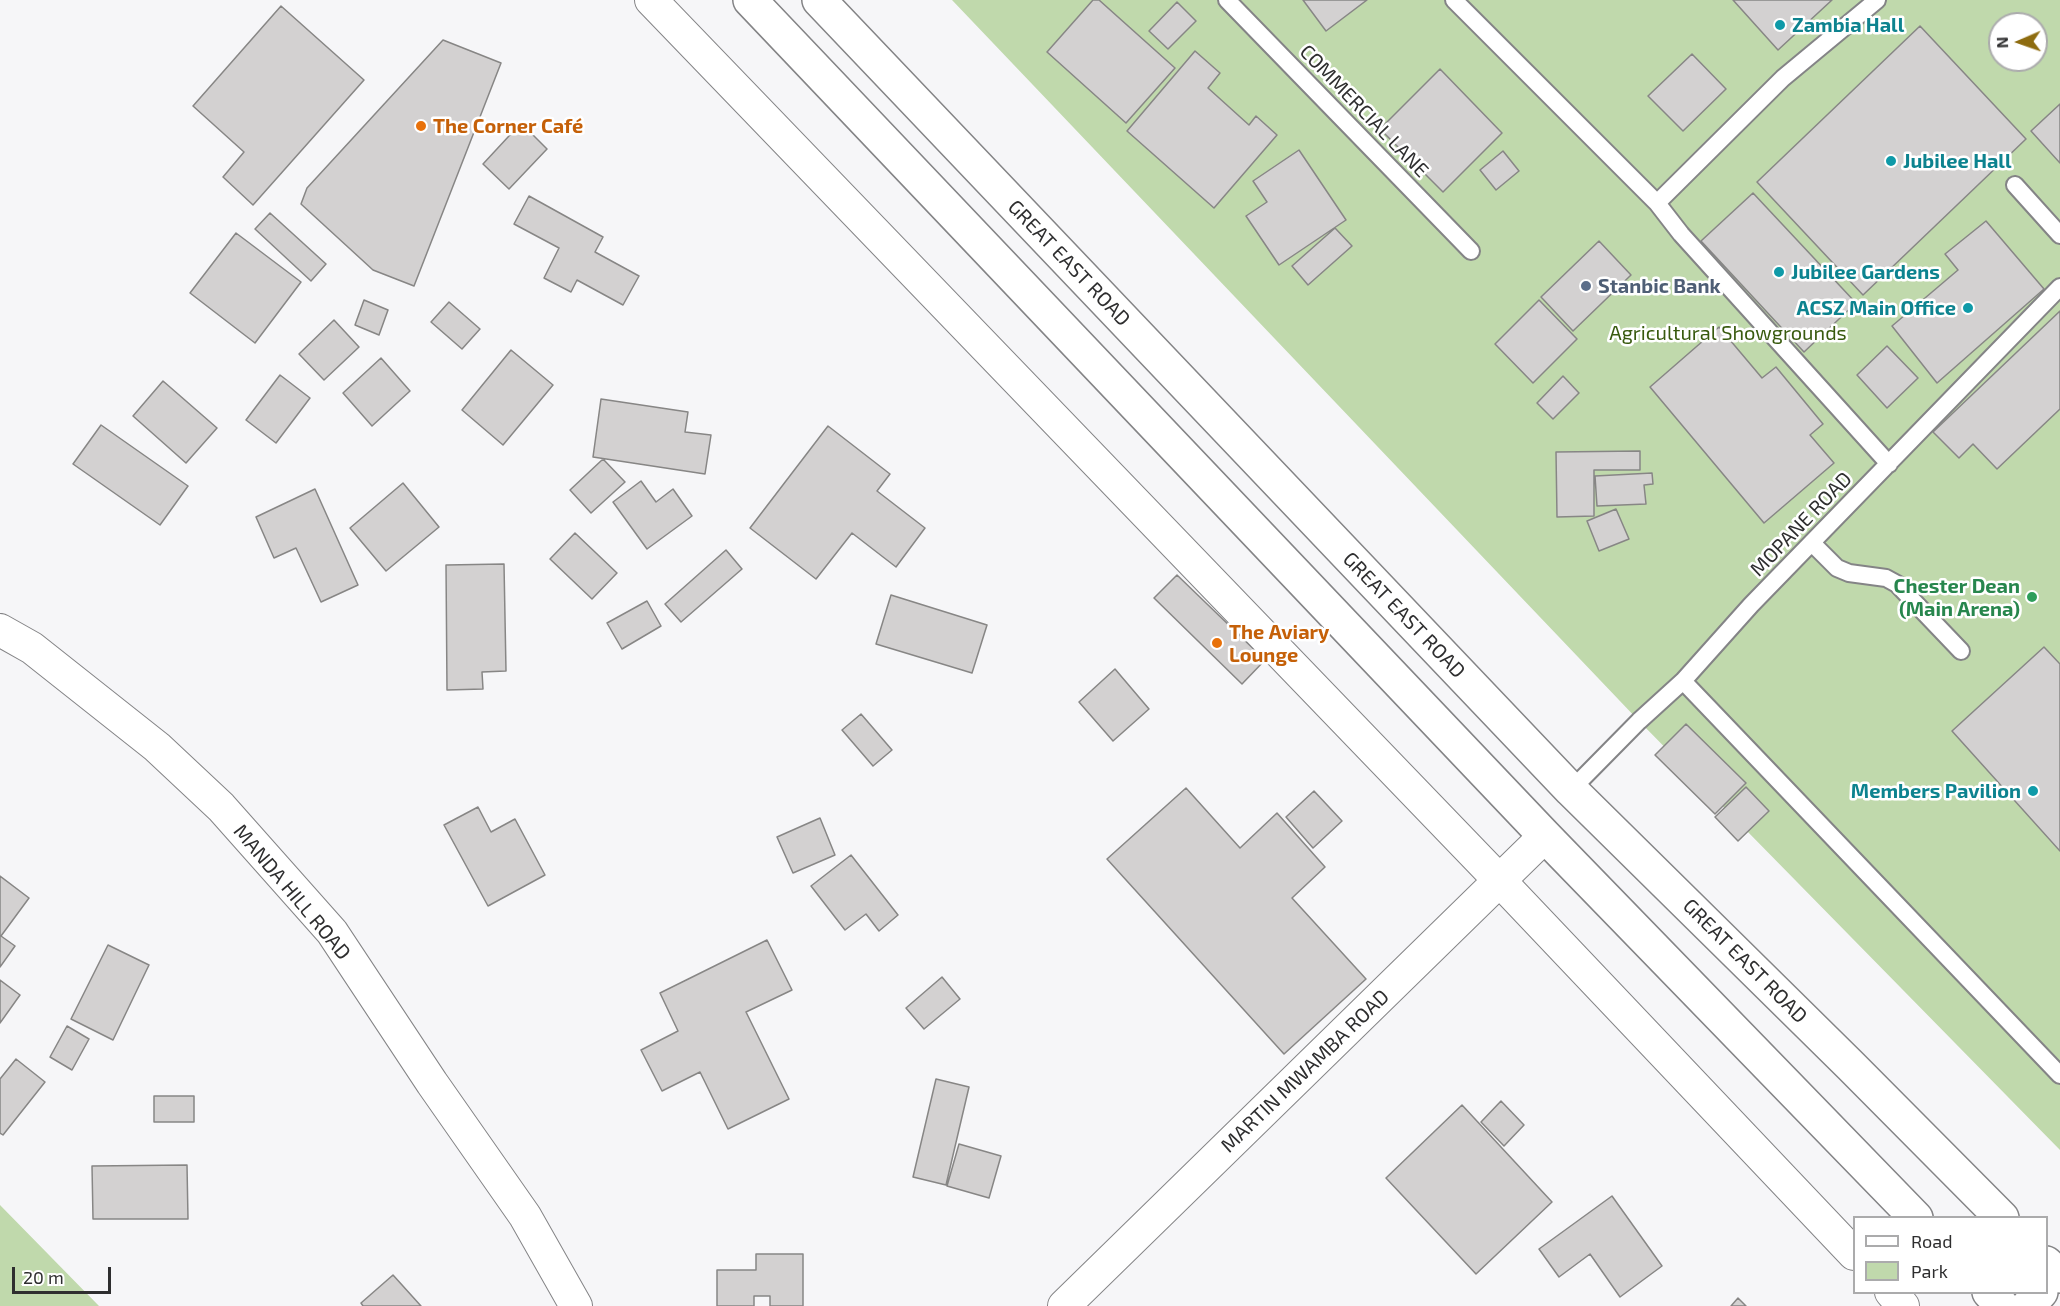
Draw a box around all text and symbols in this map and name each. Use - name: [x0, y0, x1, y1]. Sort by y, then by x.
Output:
- north arrow: [1988, 12, 2048, 72]
- place label: Zambia Hall: [1792, 13, 1904, 37]
- marker: Zambia Hall: [1773, 18, 1787, 32]
- text: N: [1992, 36, 2011, 49]
- street label: COMMERCIAL LANE: [1295, 40, 1433, 182]
- place label: The Corner Café: [433, 114, 583, 138]
- marker: The Corner Café: [414, 119, 428, 133]
- place label: Jubilee Hall: [1903, 149, 2011, 173]
- marker: Jubilee Hall: [1884, 154, 1898, 168]
- street label: GREAT EAST ROAD: [1003, 195, 1135, 331]
- place label: Jubilee Gardens: [1791, 260, 1940, 284]
- marker: Jubilee Gardens: [1772, 265, 1786, 279]
- place label: Stanbic Bank: [1598, 274, 1721, 298]
- marker: Stanbic Bank: [1579, 279, 1593, 293]
- place label: ACSZ Main Office: [1797, 296, 1956, 320]
- marker: ACSZ Main Office: [1961, 301, 1975, 315]
- park label: Agricultural Showgrounds: [1609, 321, 1847, 345]
- street label: MOPANE ROAD: [1745, 467, 1857, 581]
- street label: GREAT EAST ROAD: [1338, 547, 1470, 683]
- place label: Chester Dean (Main Arena): [1894, 574, 2020, 621]
- marker: Chester Dean (Main Arena): [2025, 590, 2039, 604]
- place label: The Aviary Lounge: [1229, 620, 1329, 667]
- marker: The Aviary Lounge: [1210, 636, 1224, 650]
- place label: Members Pavilion: [1851, 779, 2021, 803]
- marker: Members Pavilion: [2026, 784, 2040, 798]
- street label: MANDA HILL ROAD: [228, 819, 356, 965]
- street label: GREAT EAST ROAD: [1678, 894, 1812, 1028]
- street label: MARTIN MWAMBA ROAD: [1216, 984, 1394, 1158]
- legend: [1853, 1216, 2048, 1294]
- text: Road: [1911, 1230, 1952, 1252]
- scale bar: [15, 1255, 114, 1293]
- text: Park: [1911, 1260, 1948, 1282]
- text: 20 m: [23, 1266, 64, 1288]

